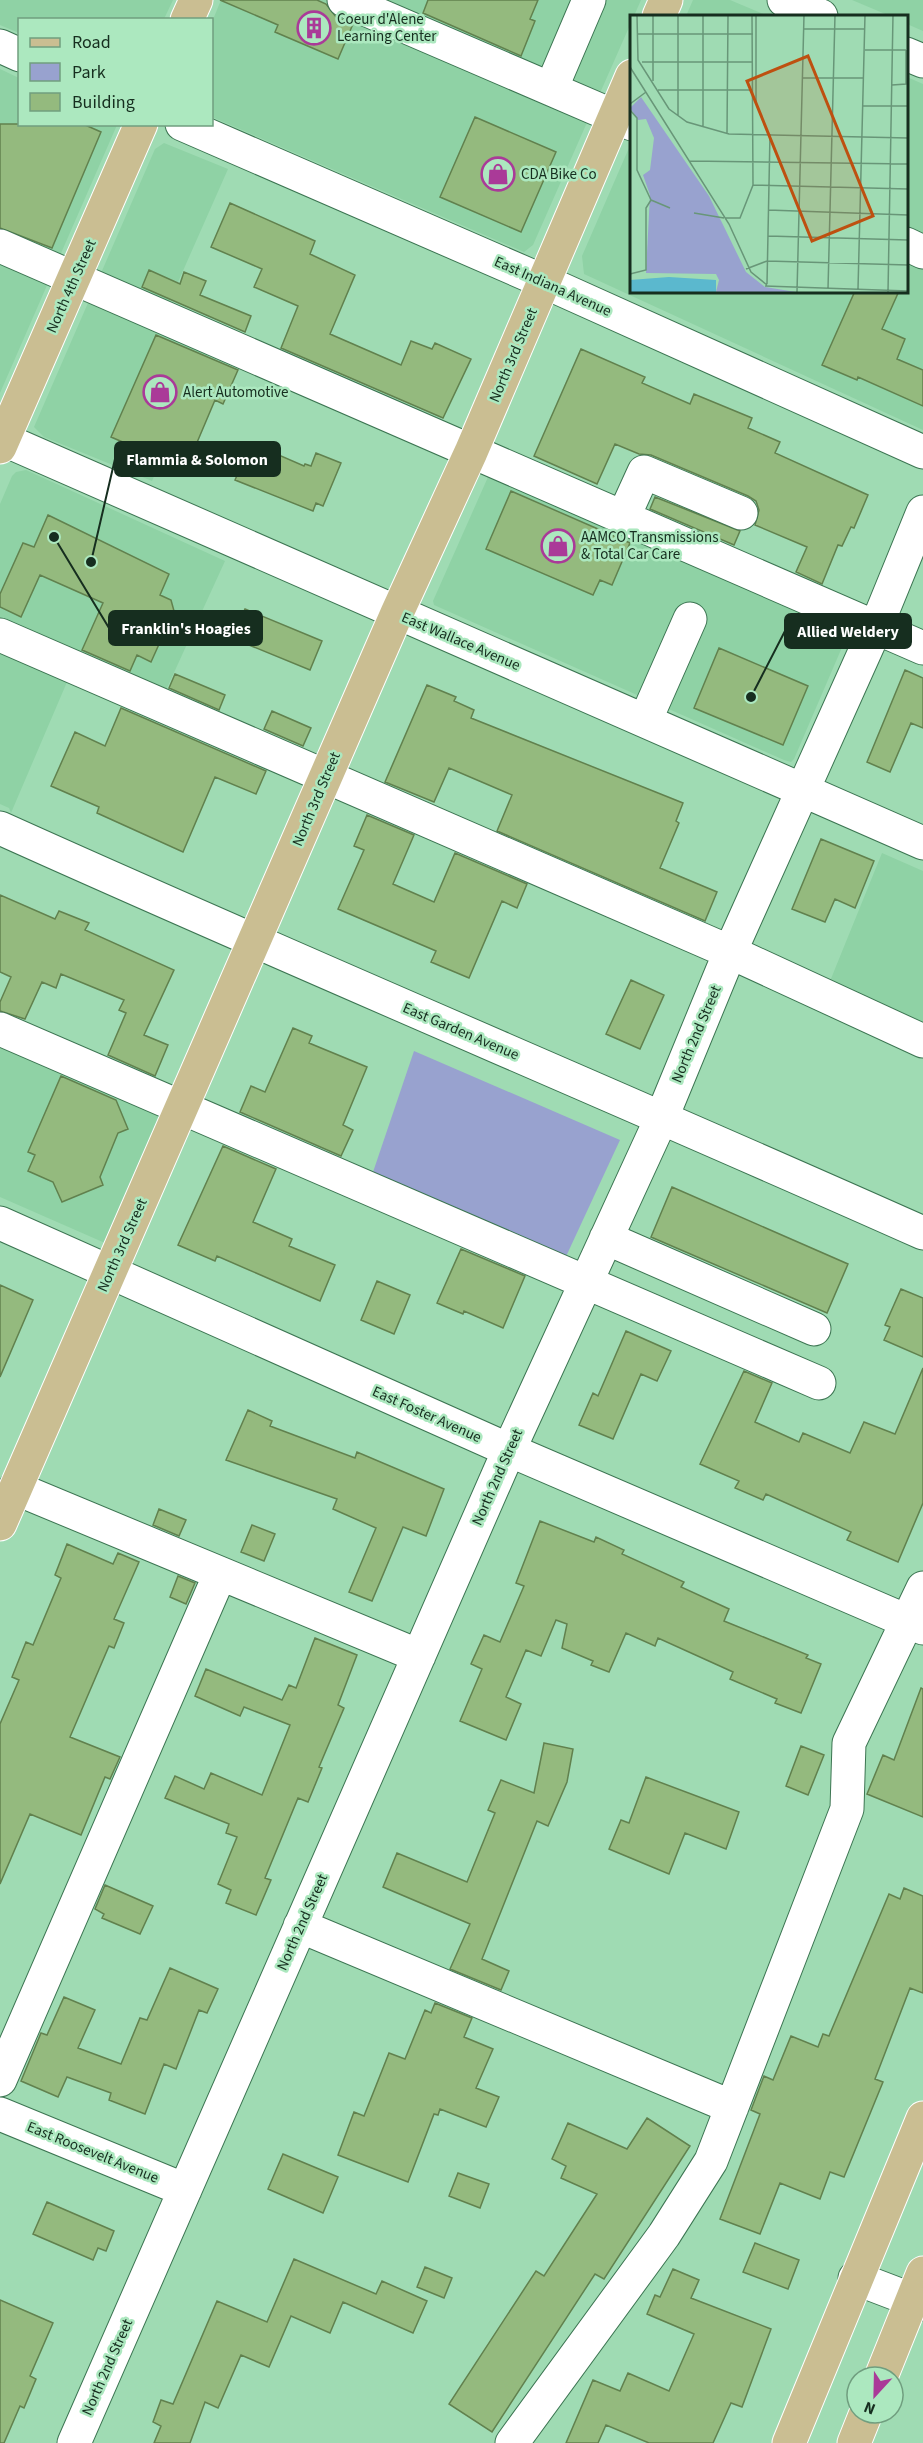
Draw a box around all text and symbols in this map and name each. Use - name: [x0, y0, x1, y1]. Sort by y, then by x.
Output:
- place label: Coeur d'Alene Learning Center: [337, 9, 437, 47]
- building icon: Coeur d'Alene Learning Center: [296, 10, 332, 46]
- inset map: [630, 15, 908, 292]
- legend: [18, 18, 213, 126]
- text: Road: [72, 30, 111, 55]
- text: Park: [72, 60, 106, 85]
- text: Building: [72, 90, 135, 115]
- shop icon: CDA Bike Co: [480, 156, 516, 192]
- place label: CDA Bike Co: [521, 164, 597, 185]
- street label: North 4th Street: [41, 236, 101, 336]
- street label: East Indiana Avenue: [491, 251, 615, 322]
- street label: North 3rd Street: [484, 305, 543, 406]
- shop icon: Alert Automotive: [142, 374, 178, 410]
- place label: Alert Automotive: [183, 382, 288, 403]
- callout: Flammia & Solomon: [115, 442, 280, 476]
- text: Flammia & Solomon: [126, 449, 268, 471]
- place label: AAMCO Transmissions & Total Car Care: [581, 527, 718, 565]
- shop icon: AAMCO Transmissions & Total Car Care: [540, 528, 576, 564]
- street label: East Wallace Avenue: [398, 607, 523, 676]
- callout: Franklin's Hoagies: [109, 611, 262, 645]
- callout: Allied Weldery: [785, 614, 911, 648]
- text: Franklin's Hoagies: [121, 618, 251, 640]
- text: Allied Weldery: [796, 621, 899, 643]
- street label: North 3rd Street: [287, 749, 346, 850]
- street label: North 2nd Street: [667, 982, 726, 1086]
- street label: East Garden Avenue: [399, 997, 522, 1065]
- street label: North 3rd Street: [92, 1195, 153, 1295]
- street label: East Foster Avenue: [369, 1381, 485, 1448]
- street label: North 2nd Street: [467, 1425, 528, 1529]
- street label: North 2nd Street: [272, 1870, 333, 1974]
- street label: East Roosevelt Avenue: [24, 2116, 162, 2189]
- street label: North 2nd Street: [77, 2315, 138, 2419]
- north arrow: [845, 2365, 905, 2425]
- text: N: [861, 2396, 879, 2420]

